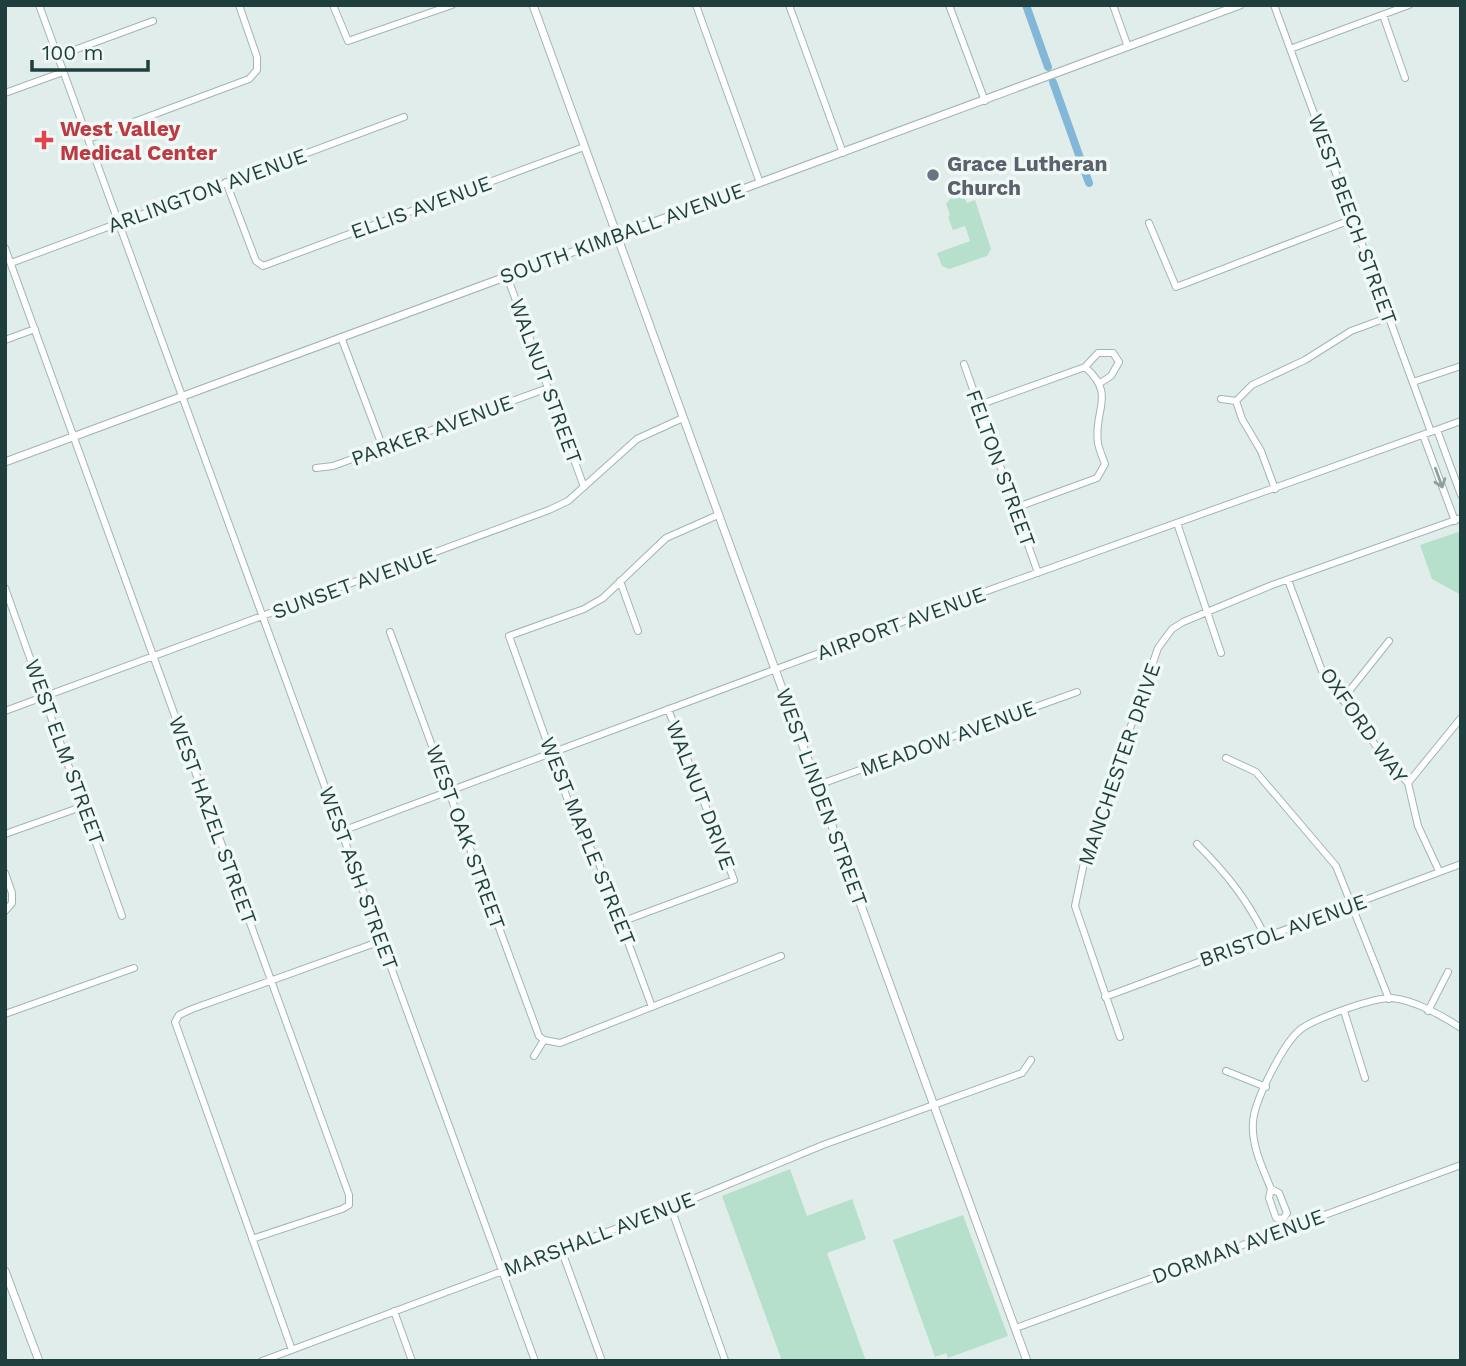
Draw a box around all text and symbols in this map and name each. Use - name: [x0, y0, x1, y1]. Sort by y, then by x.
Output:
- scale bar: [32, 28, 147, 72]
- text: 100 m: [42, 40, 104, 65]
- street label: WEST BEECH STREET: [1303, 110, 1403, 328]
- place label: West Valley Medical Center: [60, 116, 217, 165]
- marker: West Valley Medical Center: [34, 130, 54, 150]
- street label: ARLINGTON AVENUE: [104, 142, 310, 238]
- place label: Grace Lutheran Church: [947, 151, 1108, 200]
- marker: Grace Lutheran Church: [925, 167, 941, 183]
- street label: ELLIS AVENUE: [347, 170, 495, 244]
- street label: SOUTH KIMBALL AVENUE: [496, 177, 748, 289]
- street label: WALNUT STREET: [504, 295, 588, 467]
- street label: FELTON STREET: [961, 386, 1041, 550]
- street label: PARKER AVENUE: [348, 389, 516, 471]
- one-way arrow: [1434, 466, 1446, 488]
- street label: SUNSET AVENUE: [269, 542, 439, 624]
- street label: AIRPORT AVENUE: [813, 581, 989, 665]
- street label: WEST ELM STREET: [20, 656, 110, 849]
- street label: MANCHESTER DRIVE: [1073, 659, 1165, 869]
- street label: OXFORD WAY: [1315, 662, 1413, 788]
- street label: WEST LINDEN STREET: [771, 685, 873, 910]
- street label: MEADOW AVENUE: [857, 695, 1039, 781]
- street label: WEST HAZEL STREET: [164, 712, 262, 928]
- street label: WALNUT DRIVE: [661, 717, 741, 873]
- street label: WEST MAPLE STREET: [535, 733, 641, 949]
- street label: WEST OAK STREET: [421, 741, 511, 933]
- street label: WEST ASH STREET: [314, 783, 404, 973]
- street label: BRISTOL AVENUE: [1196, 888, 1370, 972]
- street label: MARSHALL AVENUE: [500, 1186, 698, 1282]
- street label: DORMAN AVENUE: [1148, 1203, 1328, 1289]

